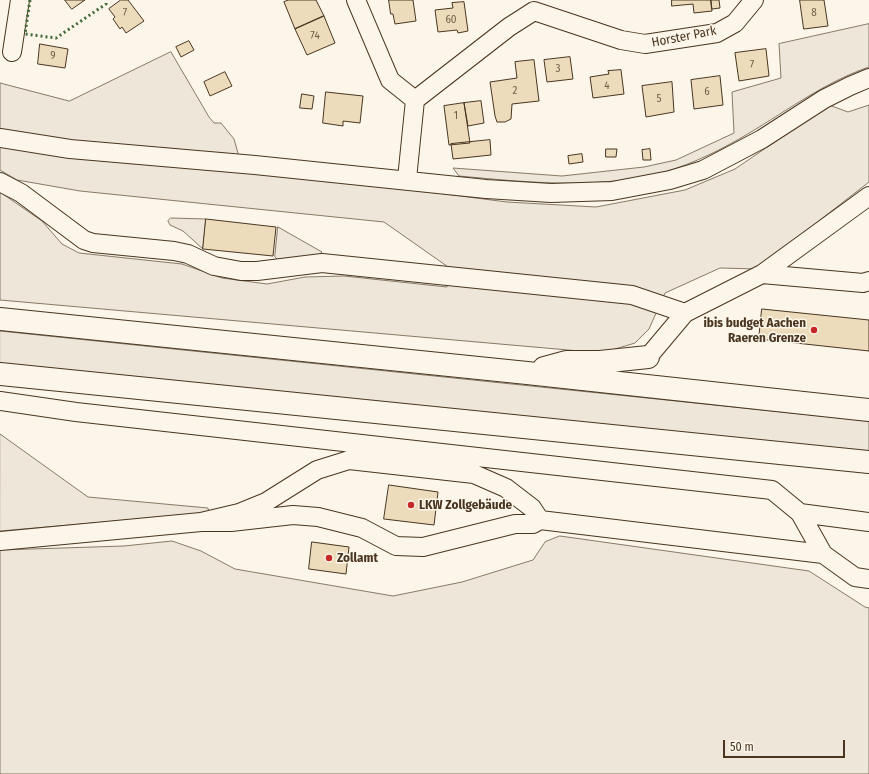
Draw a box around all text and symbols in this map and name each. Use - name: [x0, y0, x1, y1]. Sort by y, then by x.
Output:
- house number: 7: [123, 6, 127, 20]
- house number: 8: [811, 6, 817, 20]
- house number: 60: [445, 13, 457, 27]
- street label: Horster Park: [650, 23, 718, 51]
- house number: 74: [310, 29, 320, 43]
- house number: 9: [50, 49, 56, 63]
- house number: 7: [750, 58, 754, 72]
- house number: 3: [556, 62, 560, 76]
- house number: 4: [604, 79, 610, 93]
- house number: 2: [513, 84, 517, 98]
- house number: 6: [704, 85, 710, 99]
- house number: 5: [656, 92, 662, 106]
- house number: 1: [454, 109, 458, 123]
- place label: ibis budget Aachen Raeren Grenze: [703, 315, 806, 346]
- marker: ibis budget Aachen Raeren Grenze: [809, 325, 819, 335]
- place label: LKW Zollgebäude: [419, 497, 512, 513]
- marker: LKW Zollgebäude: [406, 500, 416, 510]
- place label: Zollamt: [337, 550, 378, 566]
- marker: Zollamt: [324, 553, 334, 563]
- scale bar: [725, 732, 847, 758]
- text: 50 m: [730, 740, 754, 754]

